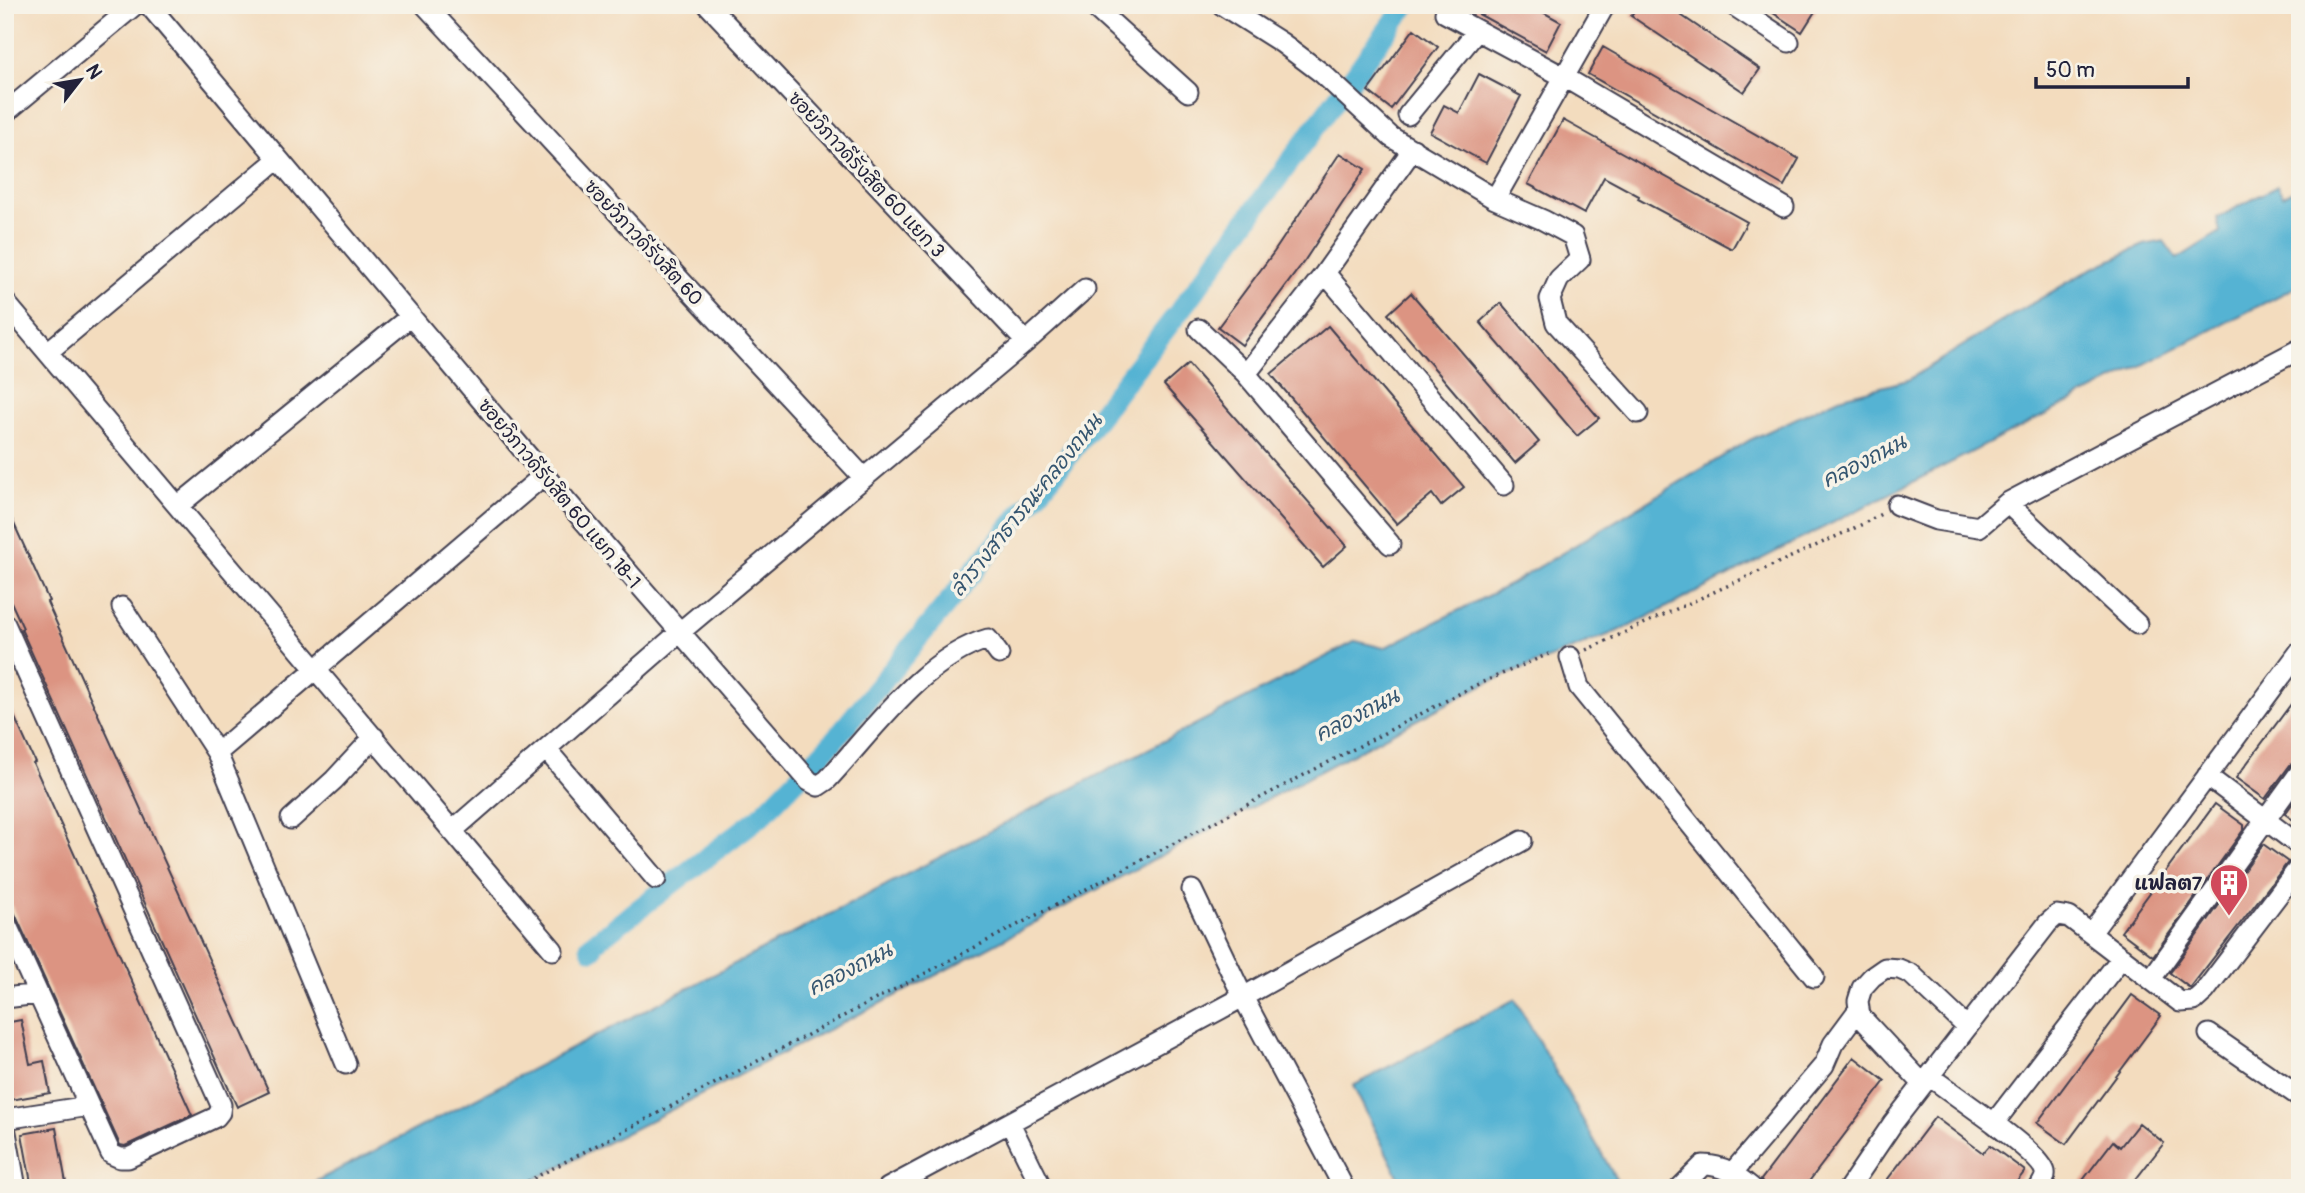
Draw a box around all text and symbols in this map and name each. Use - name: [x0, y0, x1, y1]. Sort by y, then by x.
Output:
- north arrow: [46, 46, 116, 116]
- scale bar: [2036, 46, 2188, 90]
- text: 50 m: [2046, 57, 2095, 84]
- text: N: [80, 60, 107, 84]
- street label: ซอยวิภาวดีรังสิต 60 แยก 3: [783, 86, 950, 263]
- street label: ซอยวิภาวดีรังสิต 60: [579, 175, 708, 311]
- street label: ซอยวิภาวดีรังสิต 60 แยก 18-1: [473, 394, 646, 594]
- water label: ลำรางสาธารณะคลองถนน: [944, 408, 1109, 602]
- water label: คลองถนน: [1818, 428, 1912, 494]
- water label: คลองถนน: [1311, 682, 1405, 748]
- building icon: แฟลต7: [2208, 862, 2250, 917]
- place label: แฟลต7: [2135, 872, 2203, 896]
- water label: คลองถนน: [804, 936, 898, 1002]

